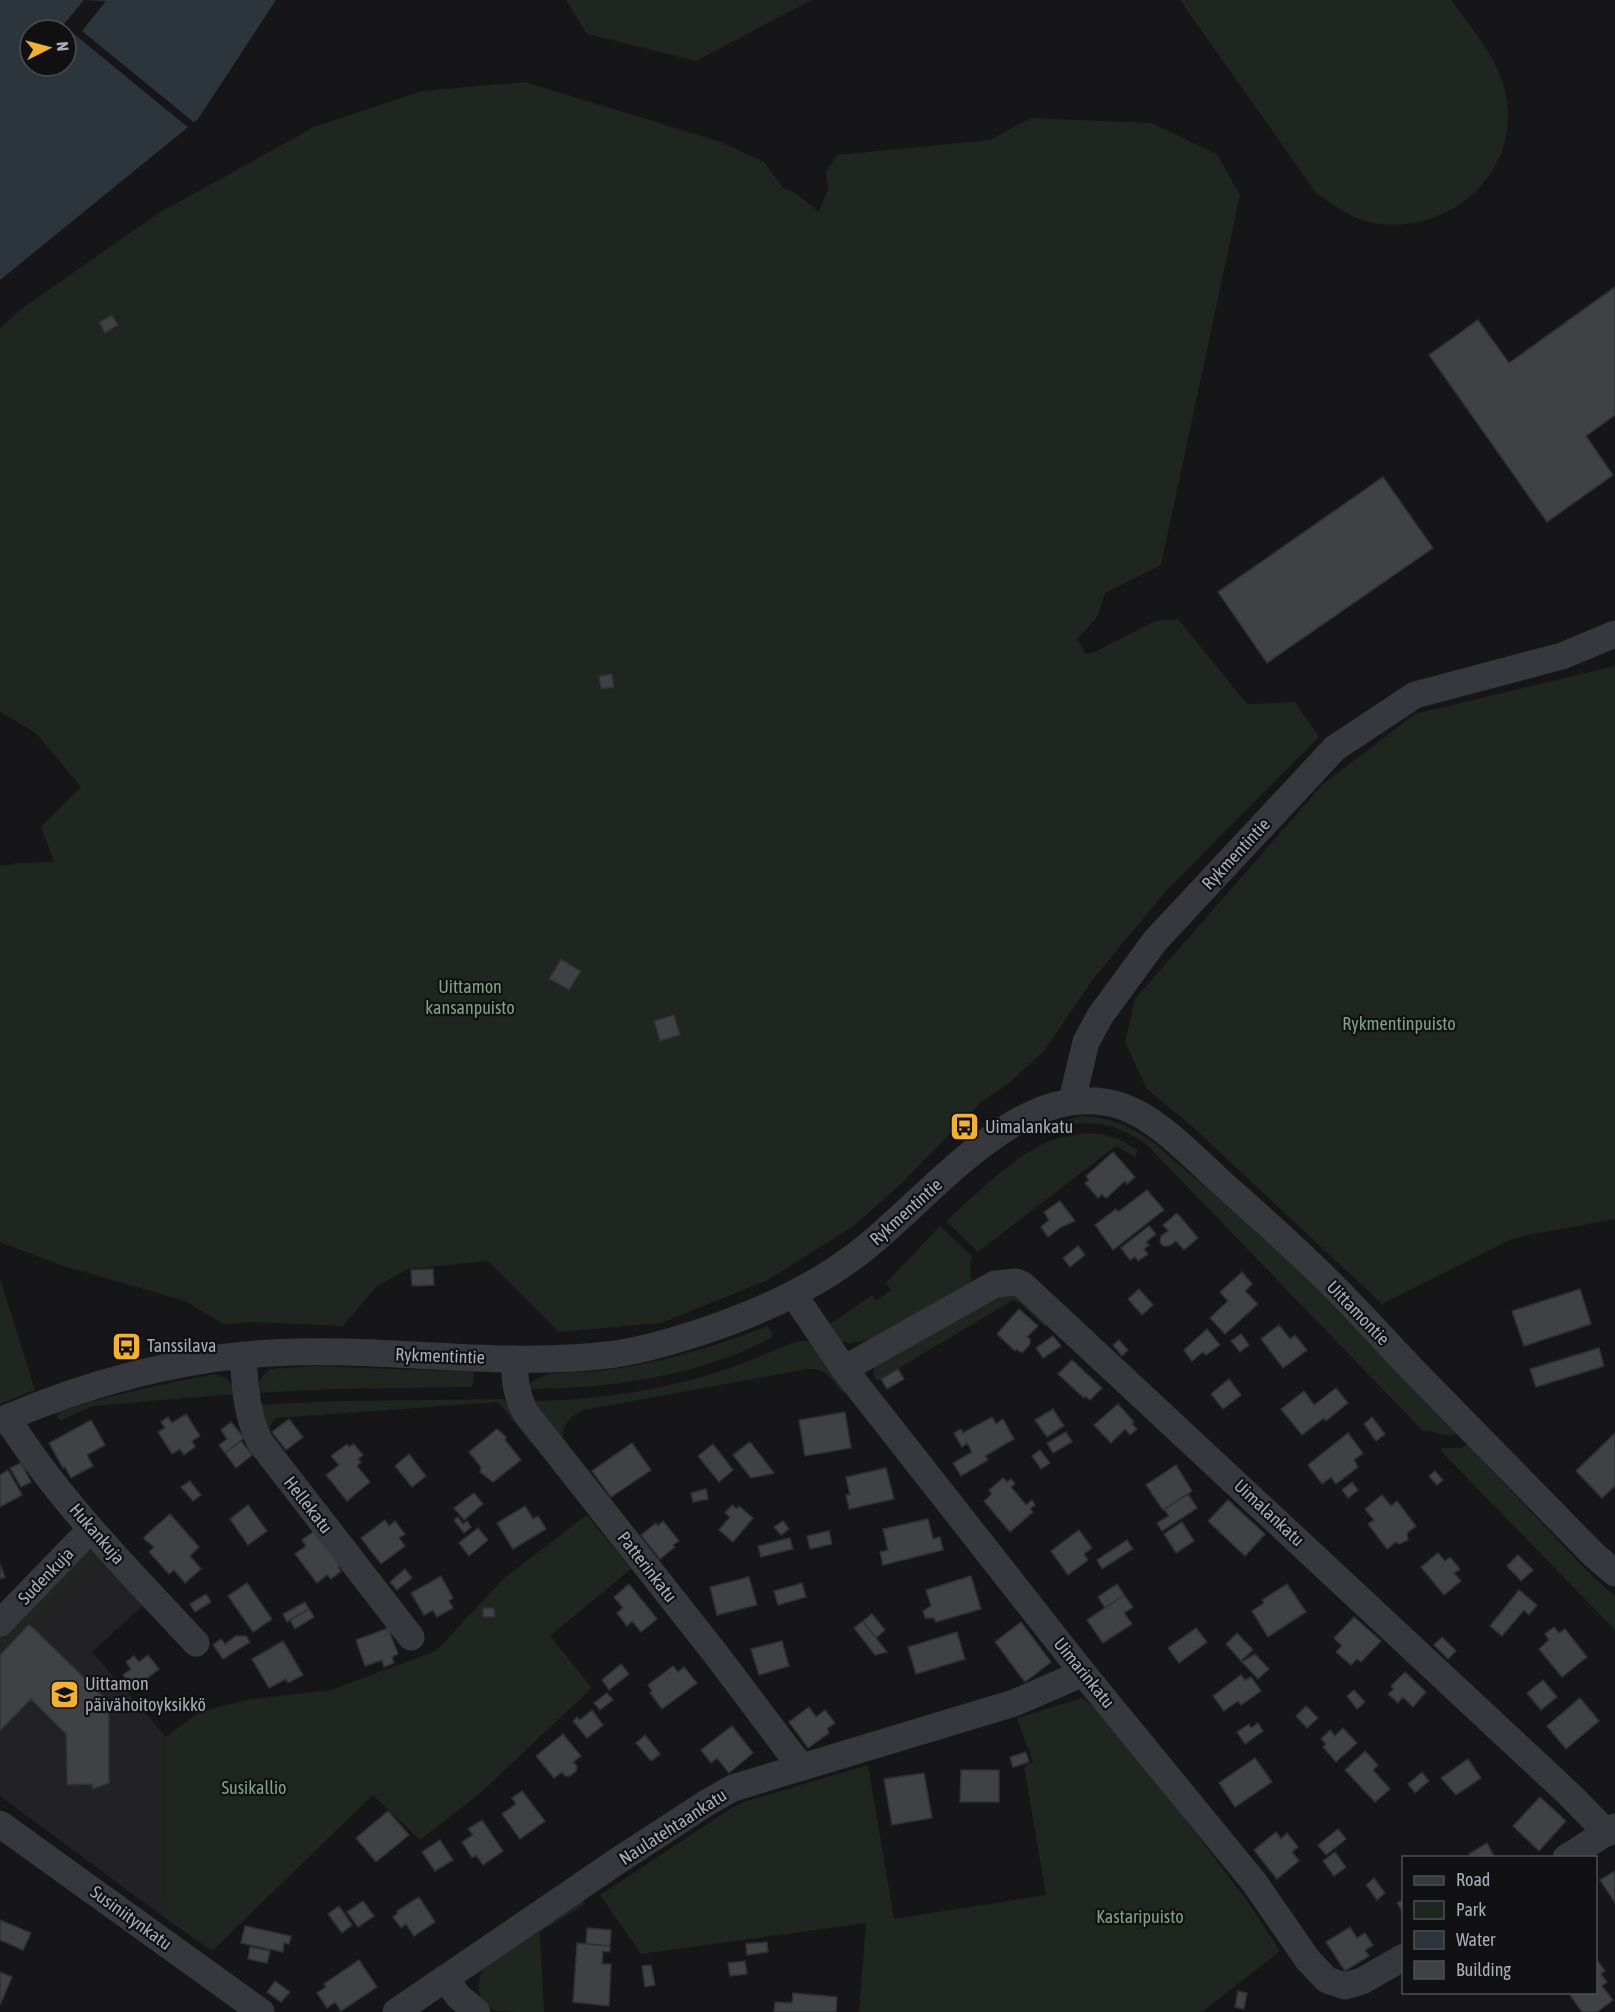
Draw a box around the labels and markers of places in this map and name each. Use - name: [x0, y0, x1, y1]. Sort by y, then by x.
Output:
- bus stop icon: Uimalankatu: [948, 1111, 980, 1143]
- place label: Uimalankatu: [985, 1116, 1073, 1137]
- bus stop icon: Tanssilava: [110, 1330, 142, 1362]
- place label: Tanssilava: [147, 1335, 216, 1356]
- place label: Uittamon päivähoitoyksikkö: [85, 1673, 206, 1715]
- school or university icon: Uittamon päivähoitoyksikkö: [48, 1678, 80, 1710]

